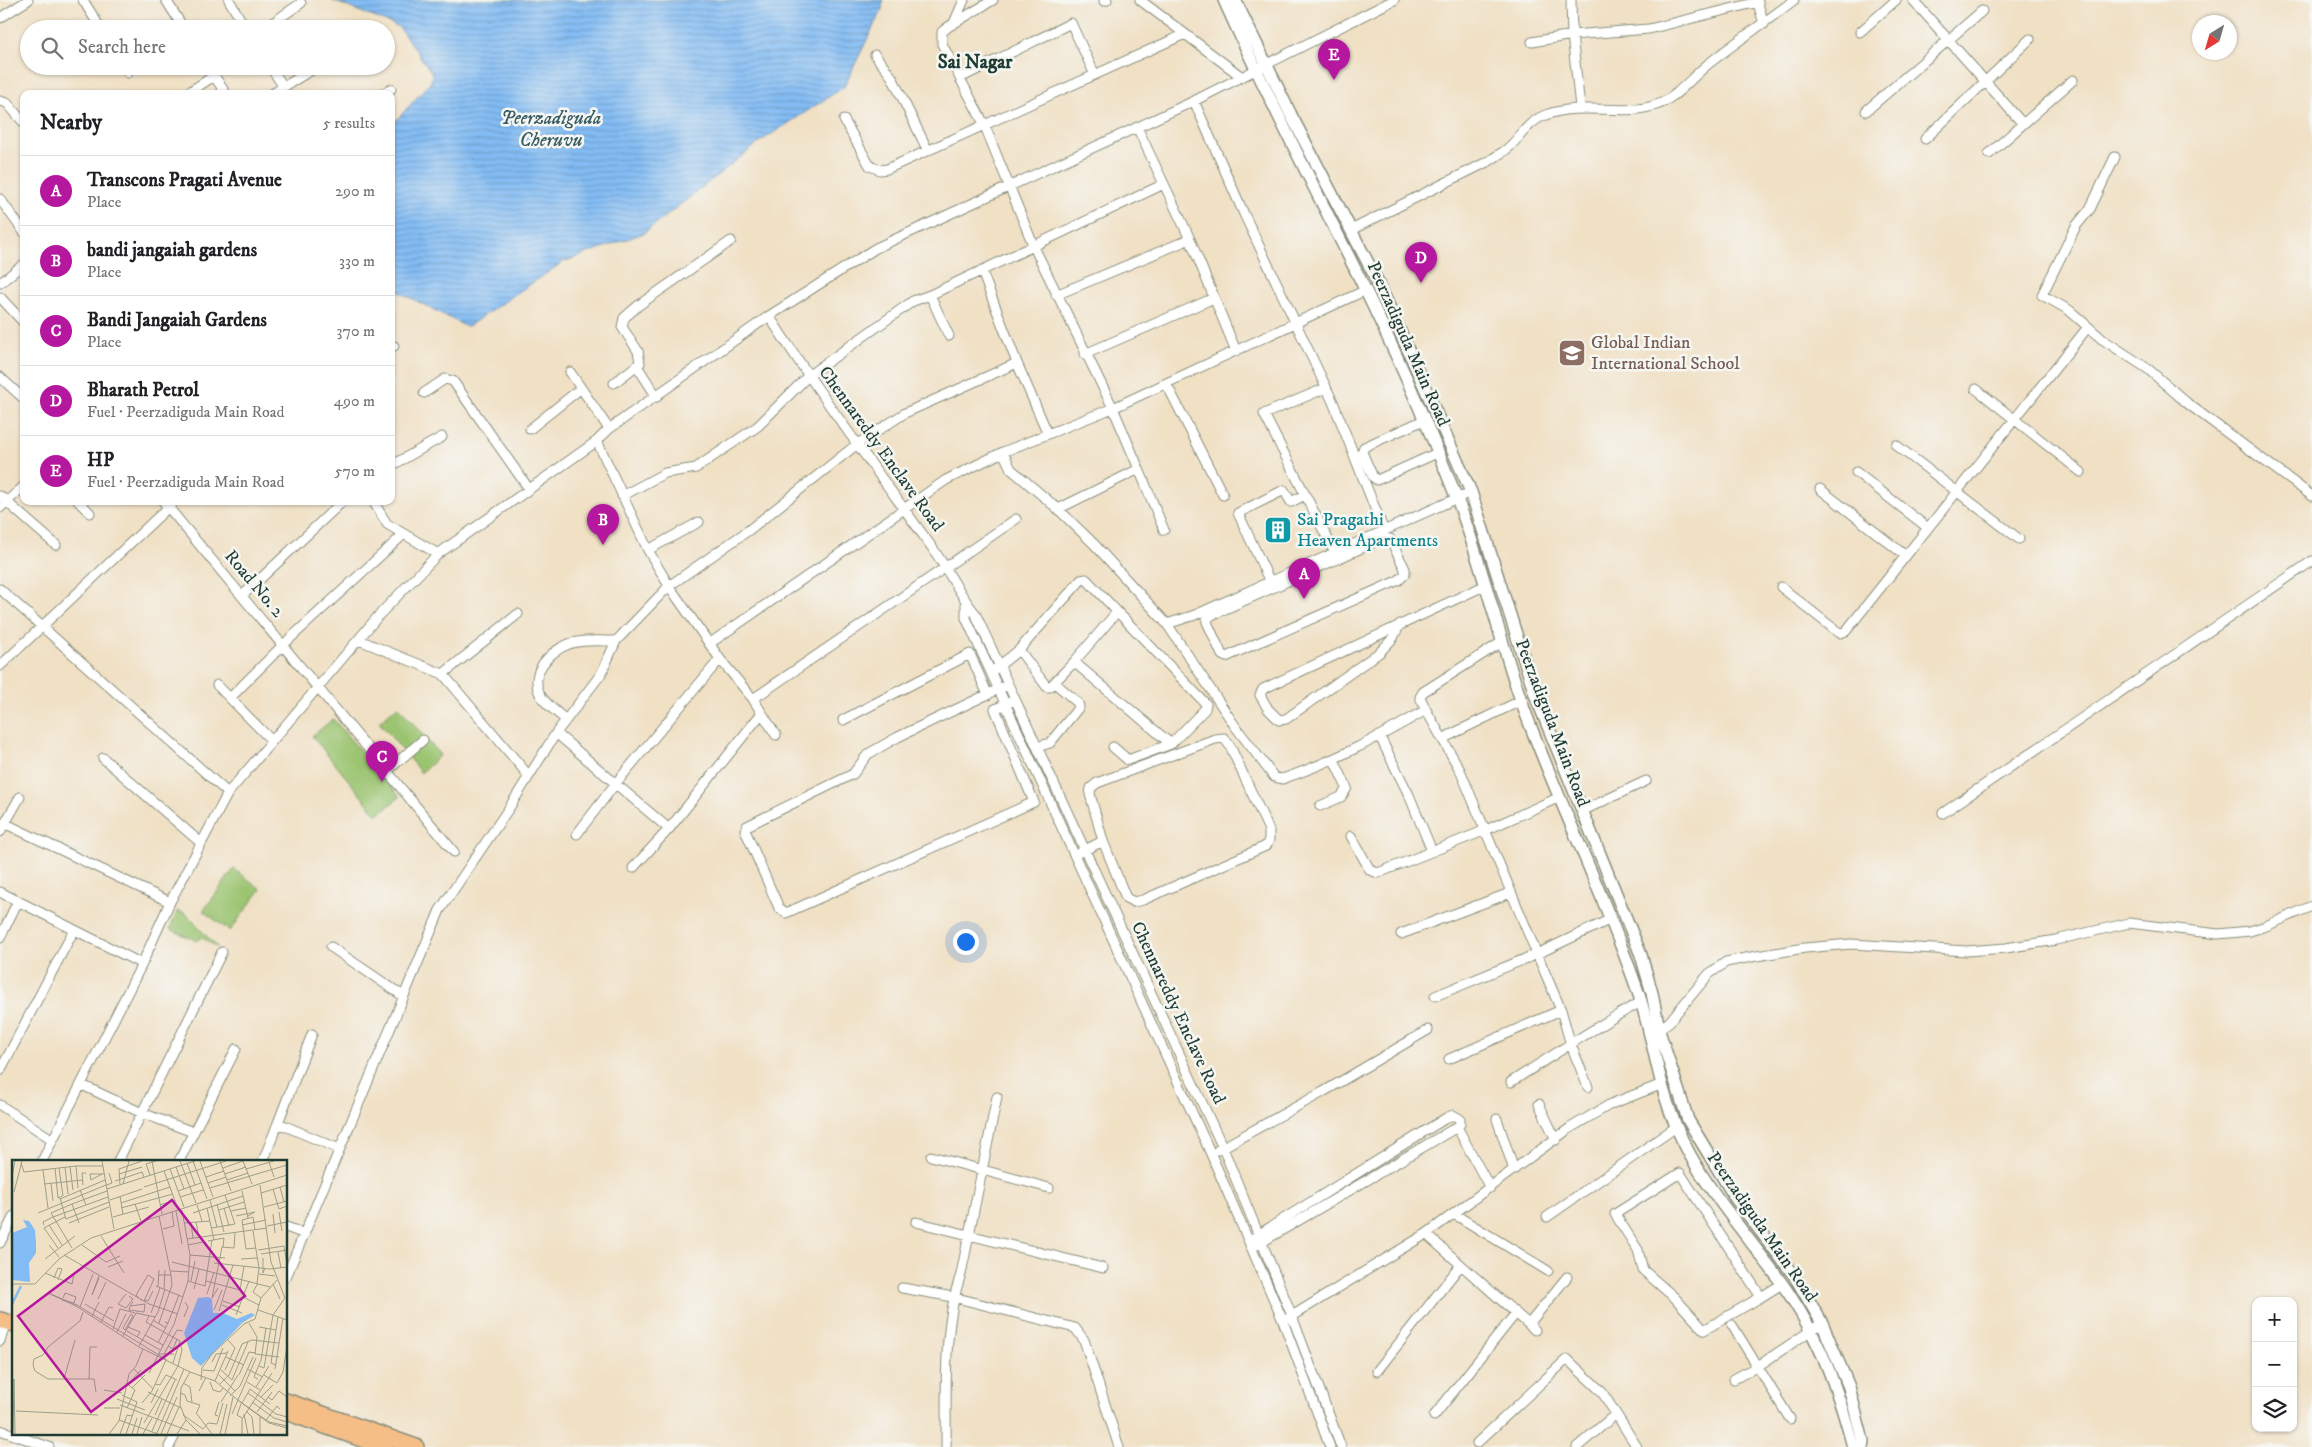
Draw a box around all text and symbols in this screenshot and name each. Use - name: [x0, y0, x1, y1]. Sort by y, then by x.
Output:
- north arrow: [2192, 15, 2237, 60]
- search box: [20, 20, 395, 75]
- icon: search: [38, 34, 66, 62]
- text: Search here: [78, 36, 166, 59]
- pin: E: [1318, 39, 1350, 80]
- district label: Sai Nagar: [938, 51, 1013, 74]
- water label: Peerzadiguda Cheruvu: [501, 107, 601, 152]
- text: Nearby: [40, 110, 102, 136]
- text: 5 results: [323, 113, 375, 133]
- text: Transcons Pragati Avenue: [87, 169, 282, 192]
- text: A: [51, 181, 61, 201]
- text: 290 m: [335, 181, 375, 201]
- text: Place: [87, 192, 121, 212]
- text: bandi jangaiah gardens: [87, 239, 257, 262]
- pin: D: [1405, 242, 1437, 283]
- text: B: [51, 251, 61, 271]
- text: 330 m: [339, 251, 375, 271]
- street label: Peerzadiguda Main Road: [1362, 258, 1454, 430]
- text: Place: [87, 262, 121, 282]
- text: Bandi Jangaiah Gardens: [87, 309, 267, 332]
- text: C: [51, 321, 61, 341]
- text: 370 m: [337, 321, 375, 341]
- text: Place: [87, 332, 121, 352]
- place label: Global Indian International School: [1591, 332, 1740, 375]
- school or university icon: Global Indian International School: [1557, 338, 1587, 368]
- street label: Chennareddy Enclave Road: [814, 362, 948, 536]
- text: Bharath Petrol: [87, 379, 199, 402]
- text: D: [50, 391, 62, 411]
- text: 490 m: [334, 391, 375, 411]
- text: Fuel · Peerzadiguda Main Road: [87, 402, 285, 422]
- text: HP: [87, 449, 114, 472]
- text: E: [50, 461, 62, 481]
- text: 570 m: [335, 461, 375, 481]
- text: Fuel · Peerzadiguda Main Road: [87, 472, 285, 492]
- pin: B: [587, 504, 619, 545]
- place label: Sai Pragathi Heaven Apartments: [1297, 509, 1438, 552]
- building icon: Sai Pragathi Heaven Apartments: [1263, 515, 1293, 545]
- street label: Road No. 2: [219, 546, 289, 622]
- pin: A: [1288, 558, 1320, 599]
- street label: Peerzadiguda Main Road: [1510, 636, 1594, 810]
- pin: C: [366, 741, 398, 782]
- street label: Chennareddy Enclave Road: [1126, 918, 1230, 1108]
- your location: [953, 929, 979, 955]
- street label: Peerzadiguda Main Road: [1702, 1148, 1822, 1306]
- inset map: [12, 1160, 288, 1434]
- map controls: [2252, 1297, 2297, 1432]
- button: +: [2252, 1297, 2297, 1342]
- button: −: [2252, 1342, 2297, 1387]
- button: layers: [2252, 1387, 2297, 1432]

